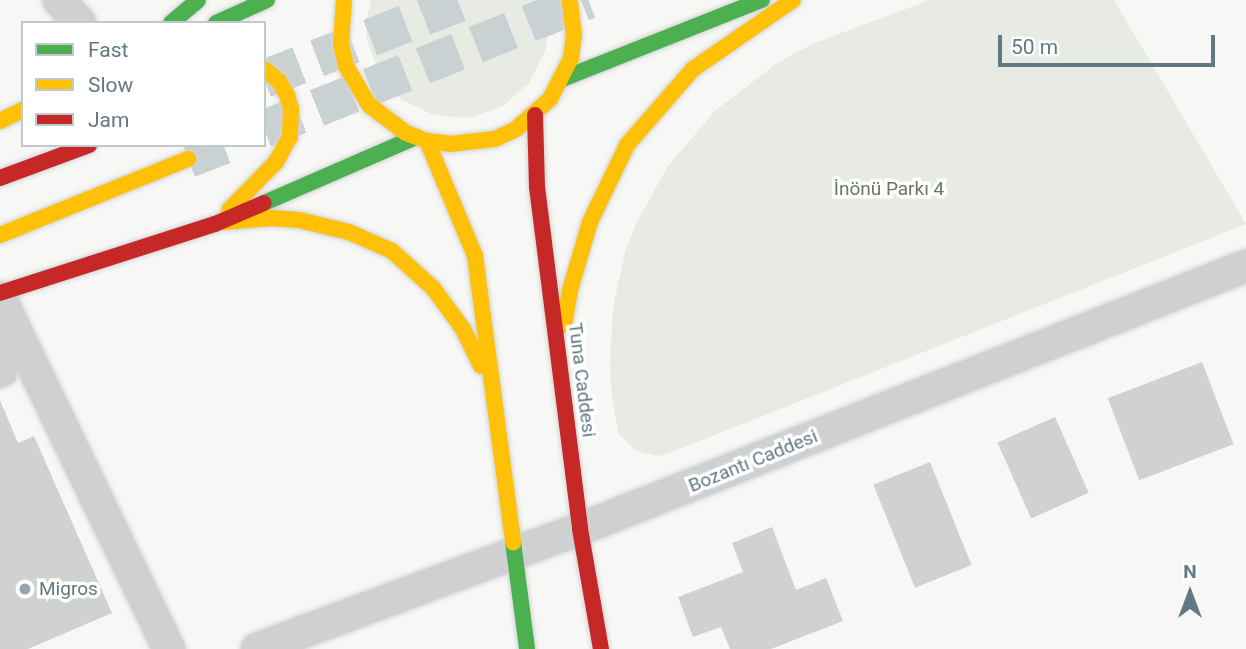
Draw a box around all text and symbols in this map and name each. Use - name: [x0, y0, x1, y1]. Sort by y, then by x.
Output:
- legend: [21, 21, 266, 147]
- scale bar: [1001, 21, 1218, 65]
- text: 50 m: [1011, 35, 1058, 59]
- text: Fast: [88, 38, 128, 62]
- text: Slow: [88, 73, 133, 97]
- text: Jam: [88, 108, 129, 132]
- park label: İnönü Parkı 4: [834, 178, 944, 200]
- street label: Tuna Caddesi: [564, 321, 600, 439]
- street label: Bozantı Caddesi: [685, 425, 821, 497]
- north arrow: [1155, 558, 1225, 628]
- text: N: [1183, 560, 1197, 583]
- place label: Migros: [39, 578, 98, 600]
- marker: Migros: [17, 581, 33, 597]

